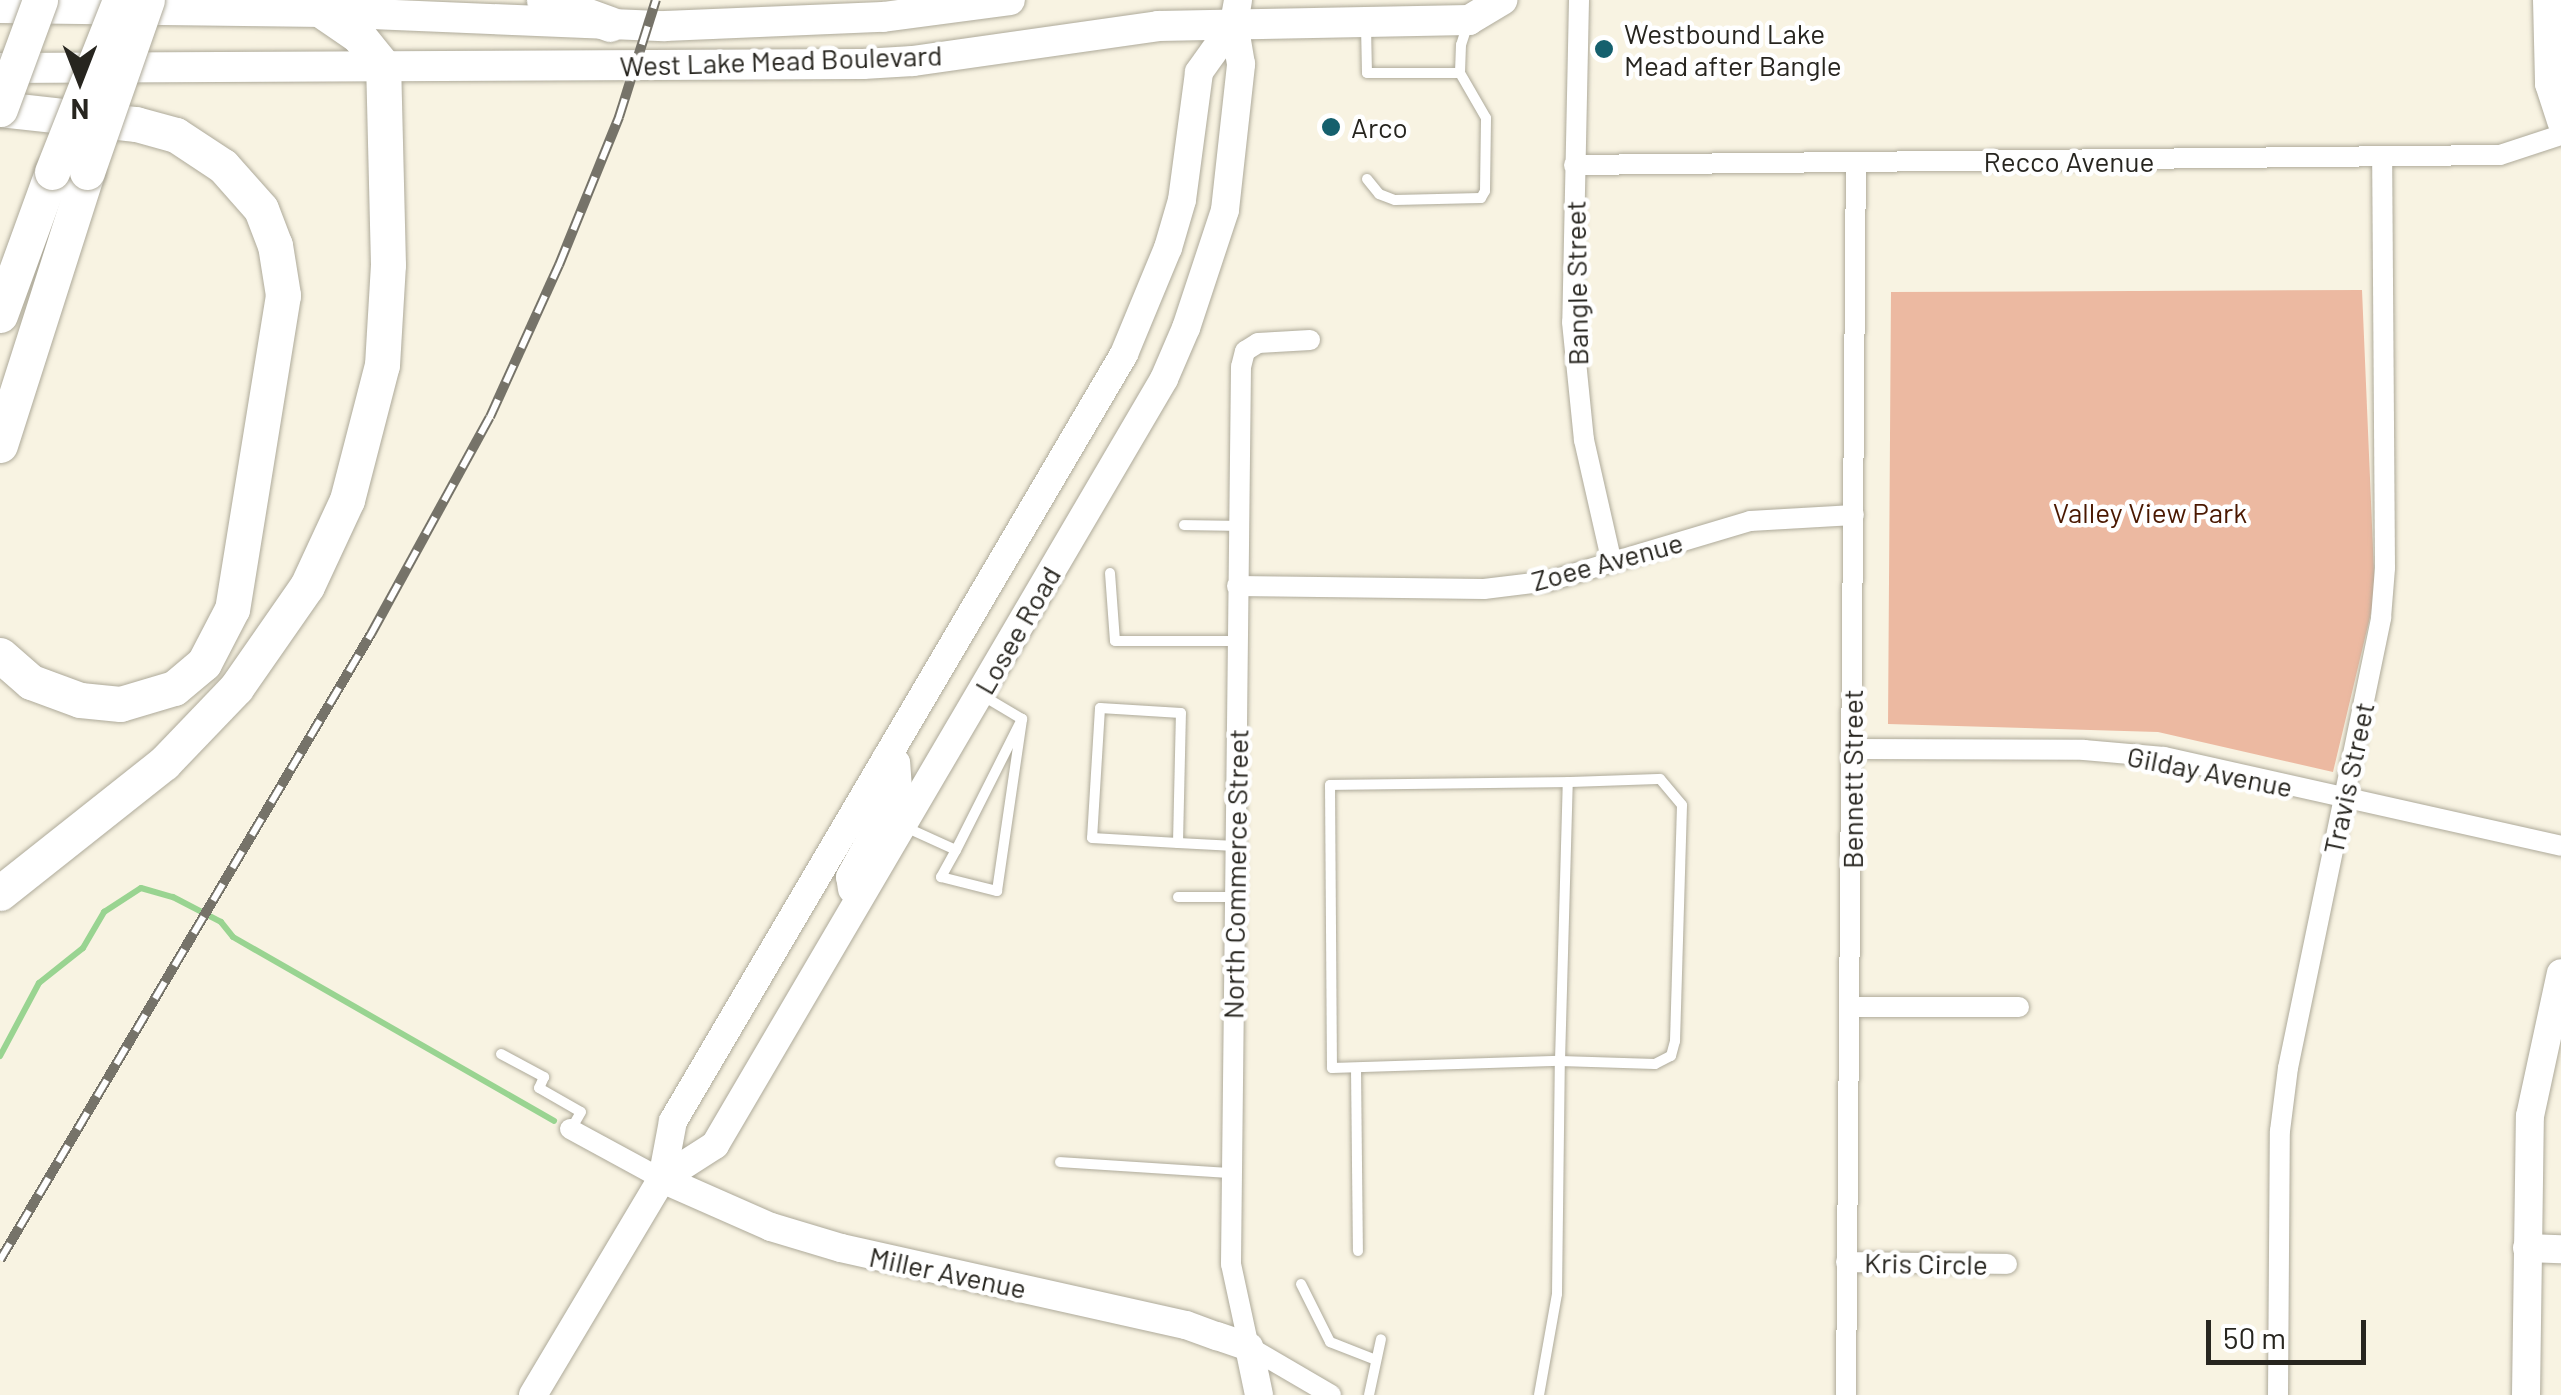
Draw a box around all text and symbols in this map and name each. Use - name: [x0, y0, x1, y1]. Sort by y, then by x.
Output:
- place label: Westbound Lake Mead after Bangle: [1624, 16, 1842, 82]
- north arrow: [30, 30, 130, 130]
- street label: West Lake Mead Boulevard: [619, 38, 943, 82]
- marker: Westbound Lake Mead after Bangle: [1593, 38, 1615, 60]
- text: N: [71, 93, 89, 127]
- place label: Arco: [1351, 110, 1408, 144]
- marker: Arco: [1320, 116, 1342, 138]
- street label: Recco Avenue: [1984, 144, 2154, 178]
- street label: Bangle Street: [1558, 200, 1594, 366]
- park label: Valley View Park: [2053, 495, 2247, 529]
- street label: Zoee Avenue: [1528, 525, 1686, 597]
- street label: Losee Road: [967, 560, 1067, 700]
- street label: Bennett Street: [1835, 689, 1869, 869]
- street label: Travis Street: [2315, 699, 2381, 857]
- street label: North Commerce Street: [1216, 729, 1254, 1019]
- street label: Gilday Avenue: [2125, 739, 2295, 803]
- street label: Miller Avenue: [866, 1239, 1030, 1305]
- street label: Kris Circle: [1864, 1245, 1988, 1281]
- scale bar: [2211, 1300, 2371, 1362]
- text: 50 m: [2223, 1319, 2286, 1355]

